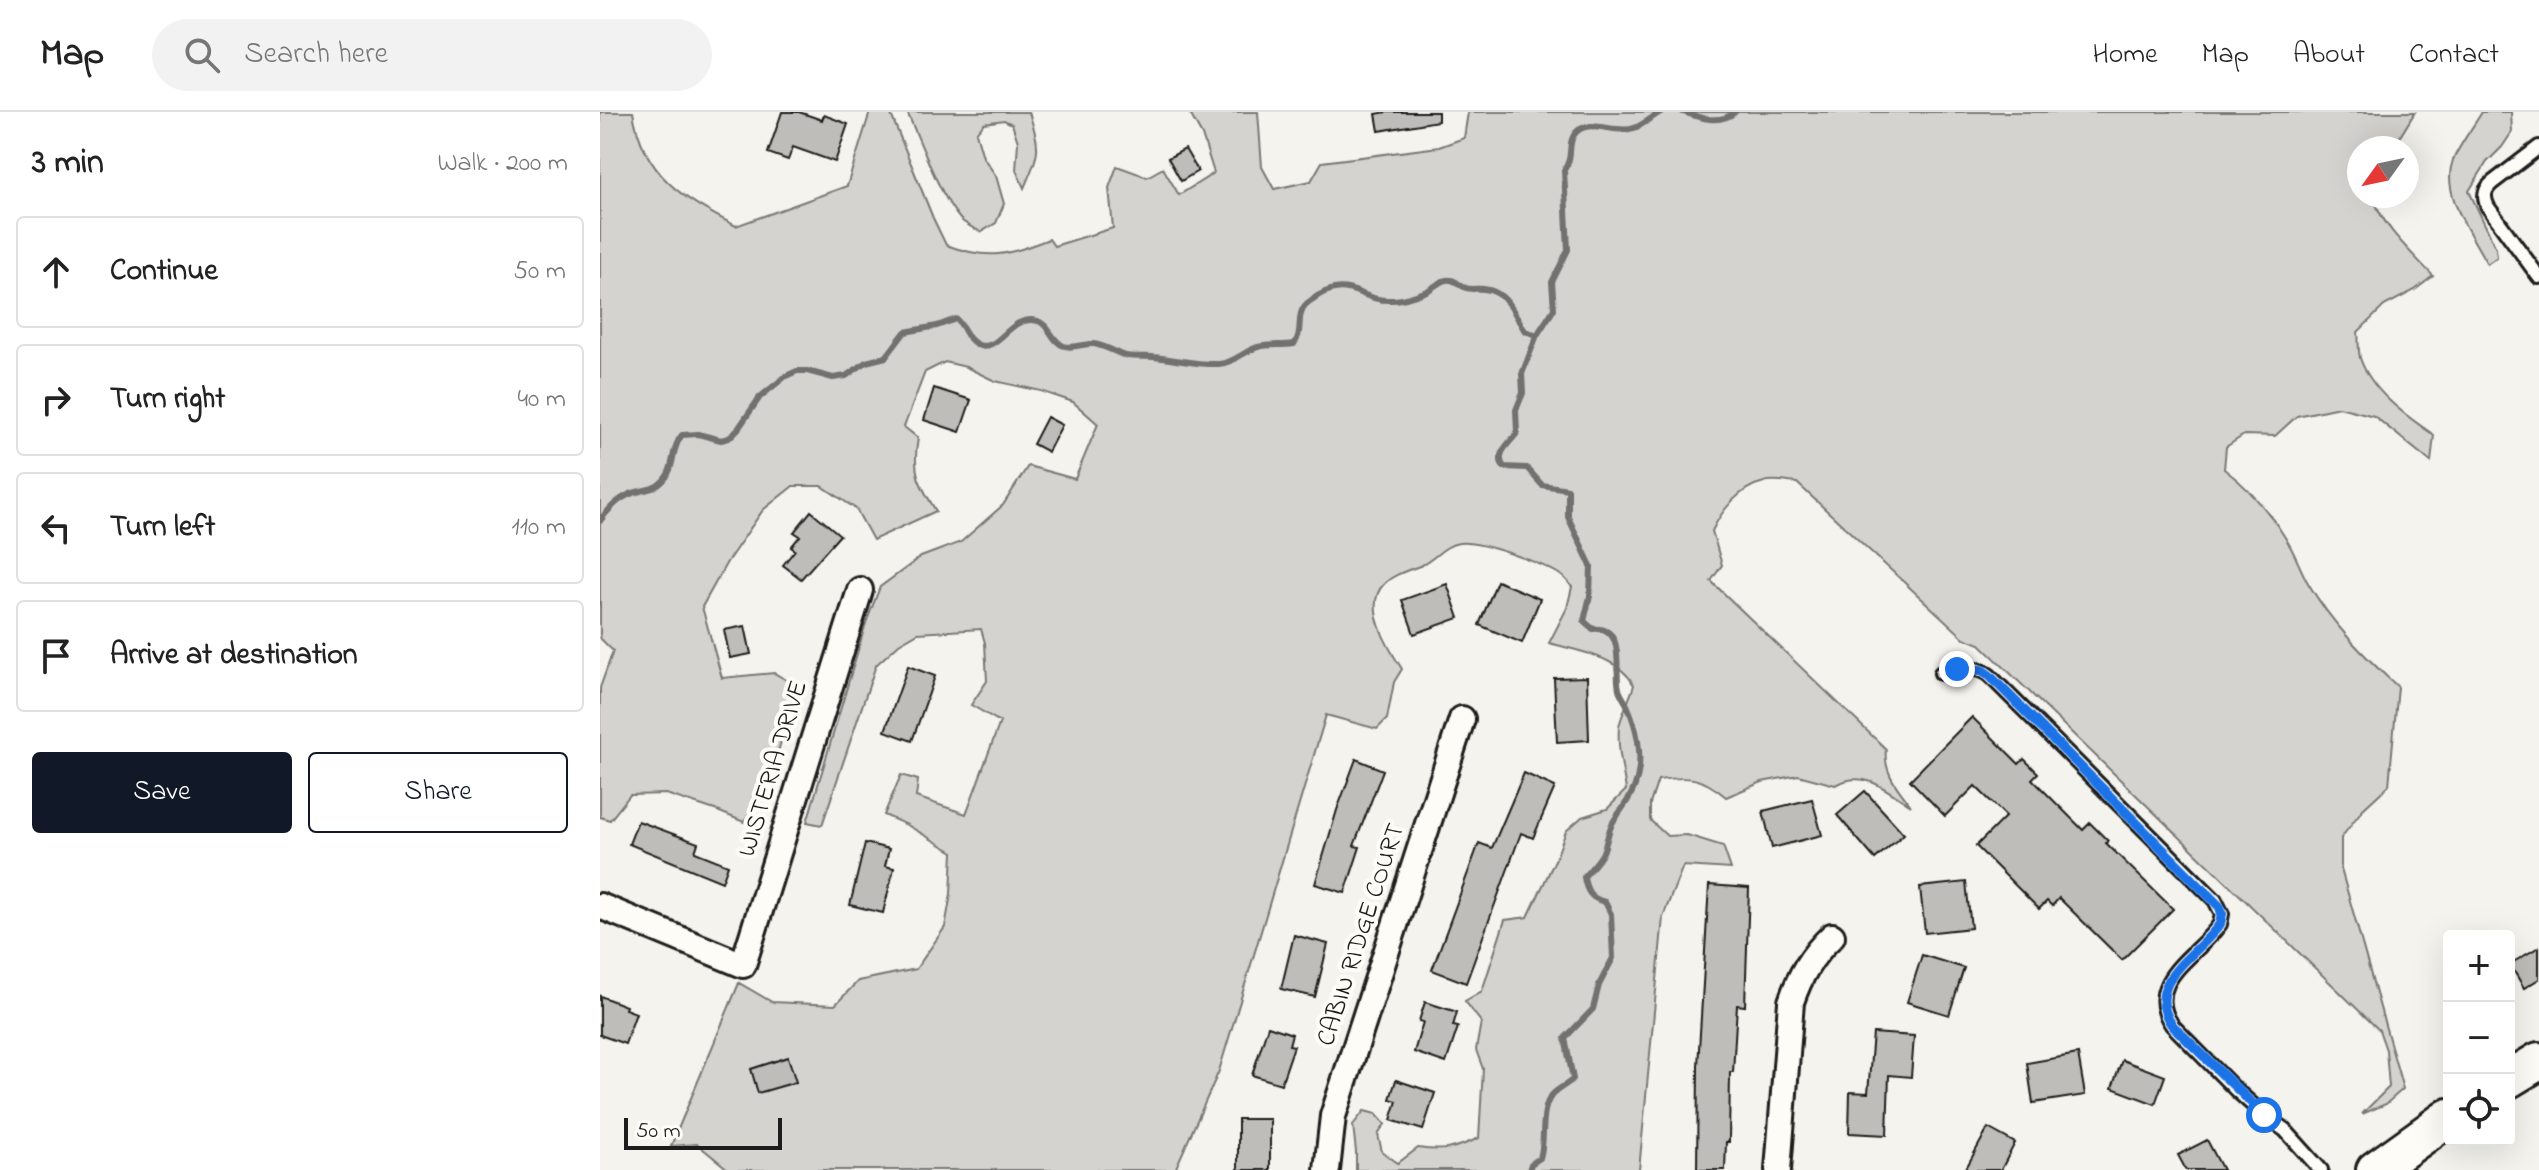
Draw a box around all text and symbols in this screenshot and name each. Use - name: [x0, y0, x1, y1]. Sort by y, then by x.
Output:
- search box: [152, 19, 712, 91]
- text: Map: [40, 27, 104, 83]
- icon: search: [180, 33, 224, 77]
- text: Search here: [244, 33, 388, 77]
- text: Home: [2092, 35, 2158, 76]
- text: Map: [2202, 35, 2249, 76]
- text: About: [2293, 35, 2365, 76]
- text: Contact: [2409, 35, 2499, 76]
- north arrow: [2347, 136, 2419, 208]
- text: 3 min: [32, 139, 104, 189]
- text: Walk · 200 m: [437, 145, 568, 183]
- icon: ahead: [34, 250, 78, 294]
- text: Continue: [110, 250, 218, 294]
- text: 50 m: [513, 253, 566, 291]
- icon: right: [34, 378, 78, 422]
- text: Turn right: [110, 378, 225, 422]
- text: 40 m: [517, 381, 566, 419]
- icon: left: [34, 506, 78, 550]
- text: Turn left: [110, 506, 215, 550]
- text: 110 m: [512, 509, 566, 547]
- icon: arrive: [34, 634, 78, 678]
- text: Arrive at destination: [110, 634, 358, 678]
- route end: [1939, 651, 1975, 687]
- street label: WISTERIA DRIVE: [729, 676, 819, 862]
- button: Save: [32, 752, 292, 833]
- button: Share: [308, 752, 568, 833]
- street label: CABIN RIDGE COURT: [1308, 819, 1416, 1051]
- map controls: [2443, 930, 2515, 1146]
- button: +: [2443, 930, 2515, 1002]
- button: −: [2443, 1002, 2515, 1074]
- button: locate: [2443, 1074, 2515, 1146]
- route start: [2246, 1097, 2282, 1133]
- scale bar: [624, 1114, 782, 1150]
- text: 50 m: [636, 1116, 681, 1148]

